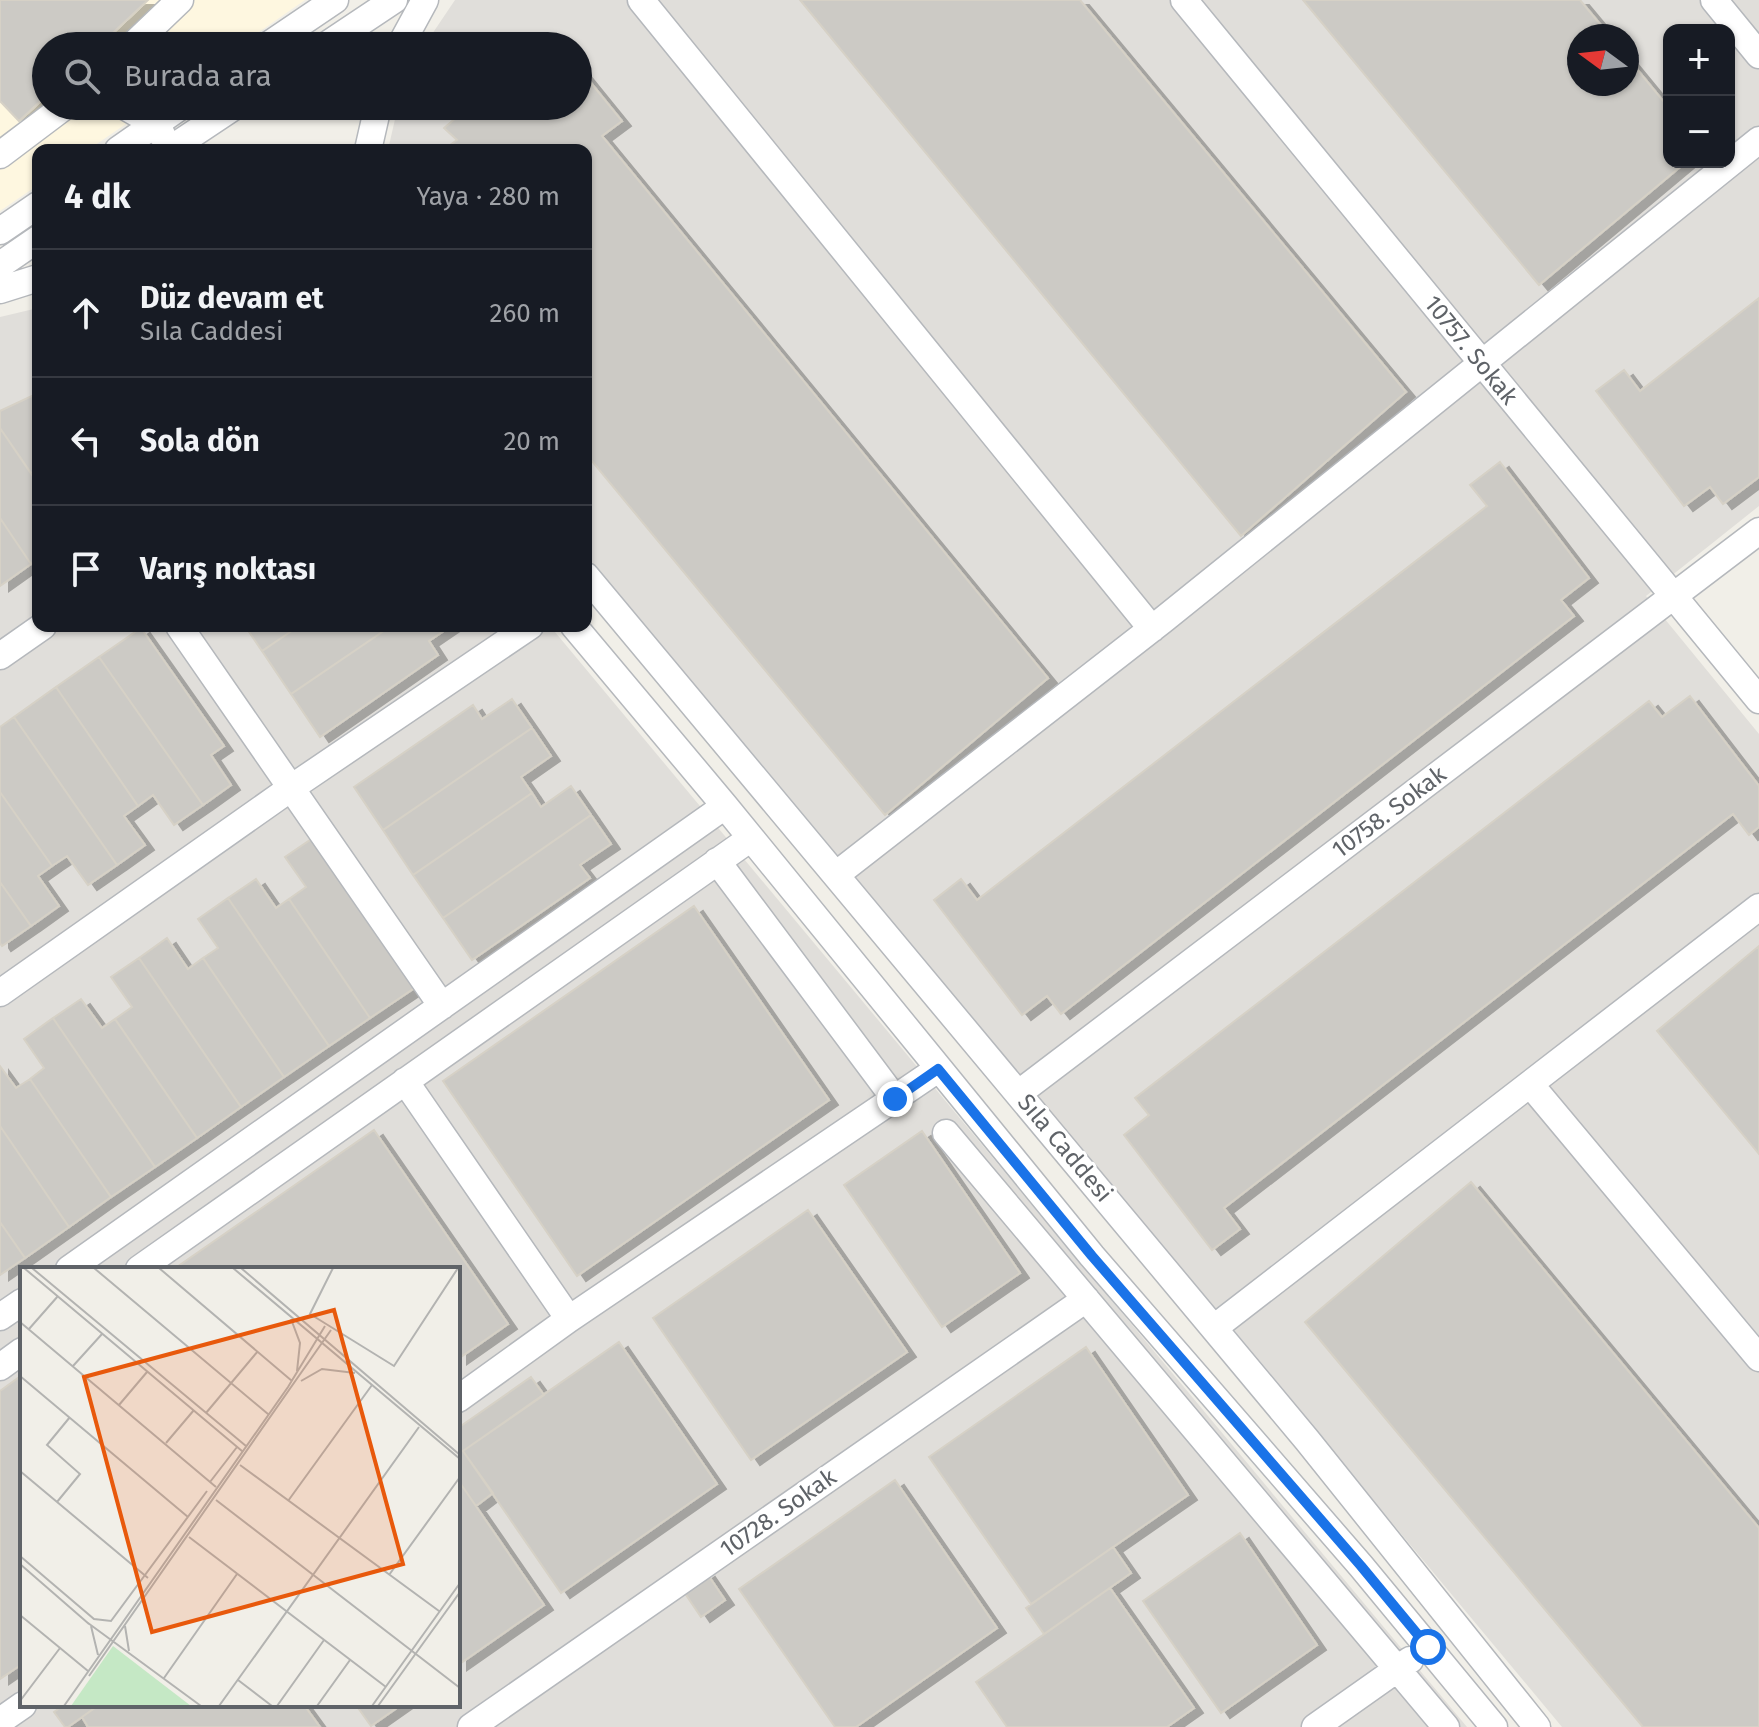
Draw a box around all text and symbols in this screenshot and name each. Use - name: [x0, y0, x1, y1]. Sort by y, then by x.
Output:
- north arrow: [1567, 24, 1639, 96]
- map controls: [1663, 24, 1735, 168]
- button: +: [1663, 24, 1735, 96]
- search box: [32, 32, 592, 120]
- icon: search: [60, 54, 104, 98]
- text: Burada ara: [124, 58, 272, 94]
- button: −: [1663, 96, 1735, 168]
- text: 4 dk: [64, 176, 130, 217]
- text: Yaya · 280 m: [417, 181, 560, 212]
- text: Düz devam et: [140, 280, 324, 316]
- street label: 10757. Sokak: [1419, 290, 1524, 411]
- icon: ahead: [64, 291, 108, 335]
- text: 260 m: [490, 298, 560, 329]
- text: Sıla Caddesi: [140, 316, 283, 347]
- icon: left: [64, 419, 108, 463]
- text: Sola dön: [140, 423, 260, 459]
- text: 20 m: [503, 426, 560, 457]
- icon: arrive: [64, 547, 108, 591]
- text: Varış noktası: [140, 551, 316, 587]
- street label: 10758. Sokak: [1327, 760, 1452, 864]
- route end: [877, 1081, 913, 1117]
- street label: Sıla Caddesi: [1012, 1088, 1118, 1208]
- inset map: [20, 1267, 460, 1707]
- street label: 10728. Sokak: [715, 1462, 842, 1563]
- route start: [1410, 1629, 1446, 1665]

